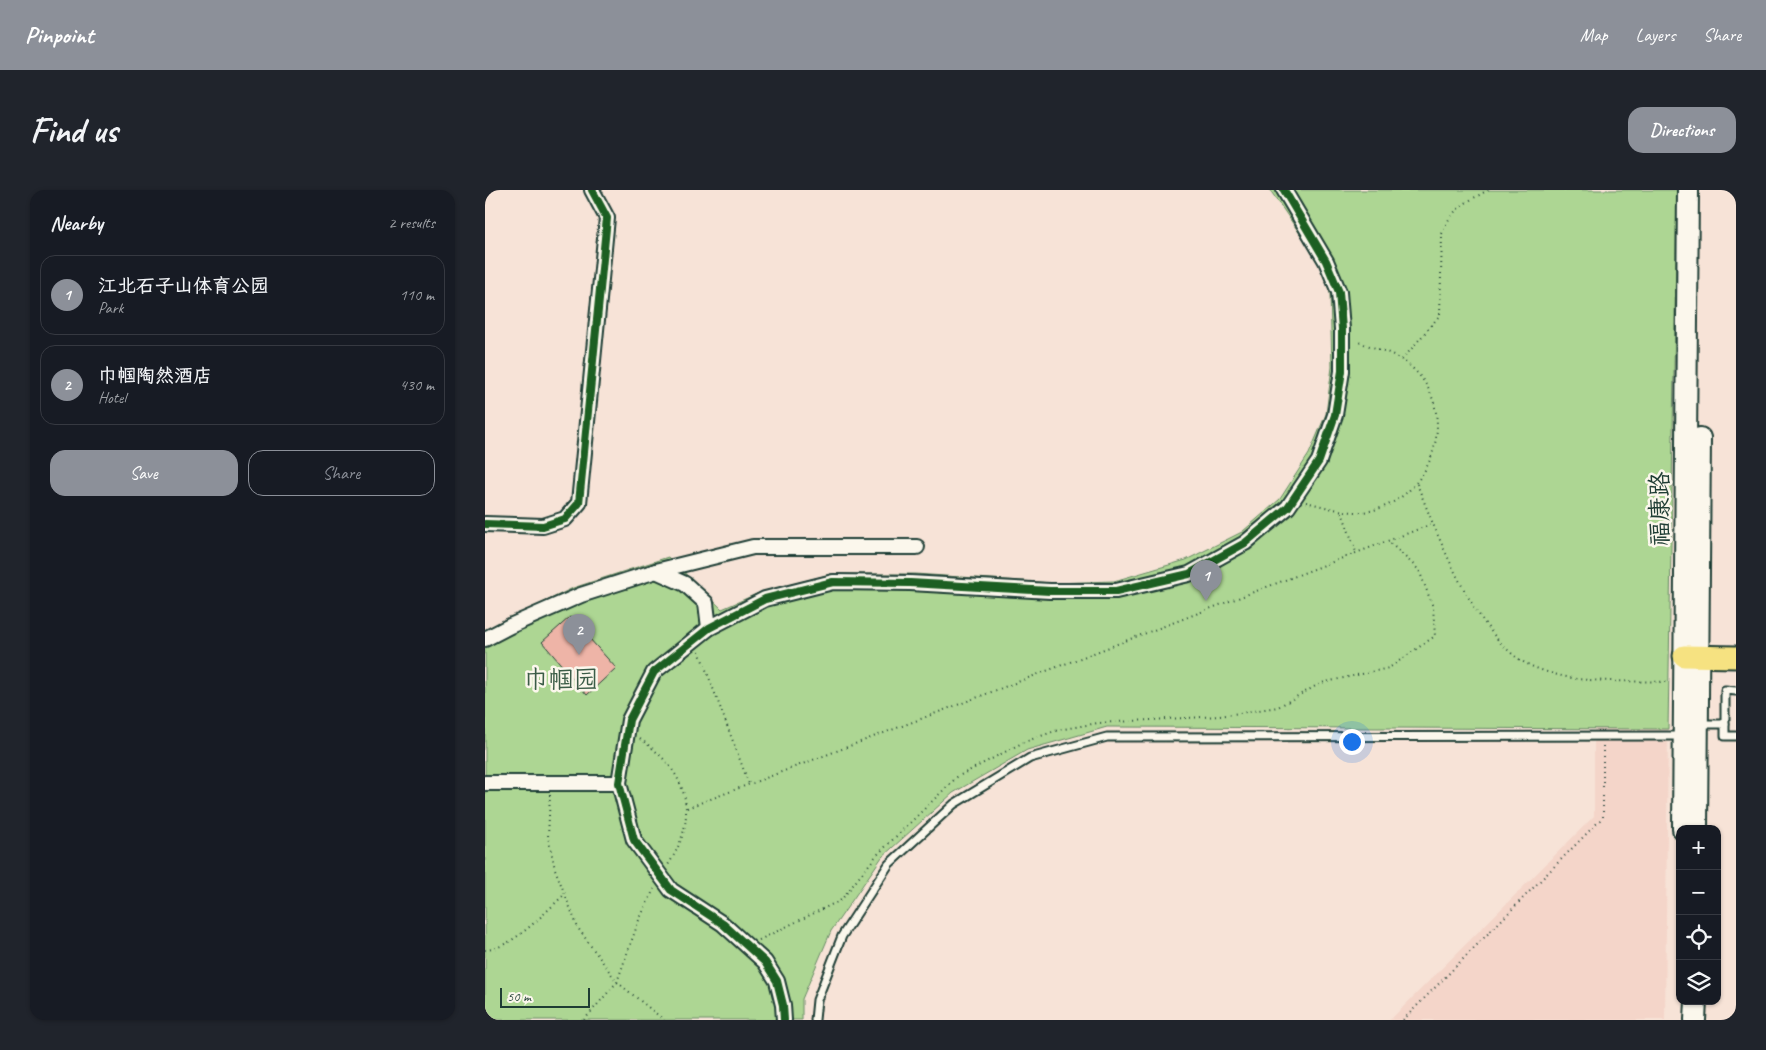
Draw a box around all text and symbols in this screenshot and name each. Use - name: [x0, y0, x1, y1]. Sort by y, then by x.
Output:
- text: Pinpoint: [25, 20, 94, 50]
- text: Map: [1580, 24, 1608, 46]
- text: Layers: [1636, 24, 1675, 46]
- text: Share: [1703, 24, 1741, 46]
- button: Directions: [1628, 107, 1736, 153]
- text: Find us: [30, 108, 117, 153]
- text: Nearby: [50, 210, 103, 236]
- text: 2 results: [388, 213, 435, 233]
- text: 江北石子山体育公园: [98, 274, 269, 298]
- text: 1: [63, 285, 71, 305]
- text: 110 m: [400, 285, 434, 305]
- text: Park: [98, 298, 123, 318]
- text: 巾帼陶然酒店: [98, 364, 212, 388]
- text: 2: [63, 375, 71, 395]
- text: 430 m: [400, 375, 434, 395]
- text: Hotel: [98, 388, 126, 408]
- button: Save: [50, 450, 238, 496]
- button: Share: [248, 450, 435, 496]
- street label: 福康路: [1644, 471, 1676, 547]
- pin: 1: [1190, 560, 1222, 601]
- pin: 2: [563, 614, 595, 655]
- park label: 巾帼园: [523, 664, 599, 696]
- your location: [1339, 729, 1365, 755]
- map controls: [1676, 825, 1721, 1005]
- button: +: [1676, 825, 1721, 870]
- button: −: [1676, 870, 1721, 915]
- button: locate: [1676, 915, 1721, 960]
- button: layers: [1676, 960, 1721, 1005]
- scale bar: [500, 985, 590, 1008]
- text: 50 m: [507, 988, 531, 1005]

